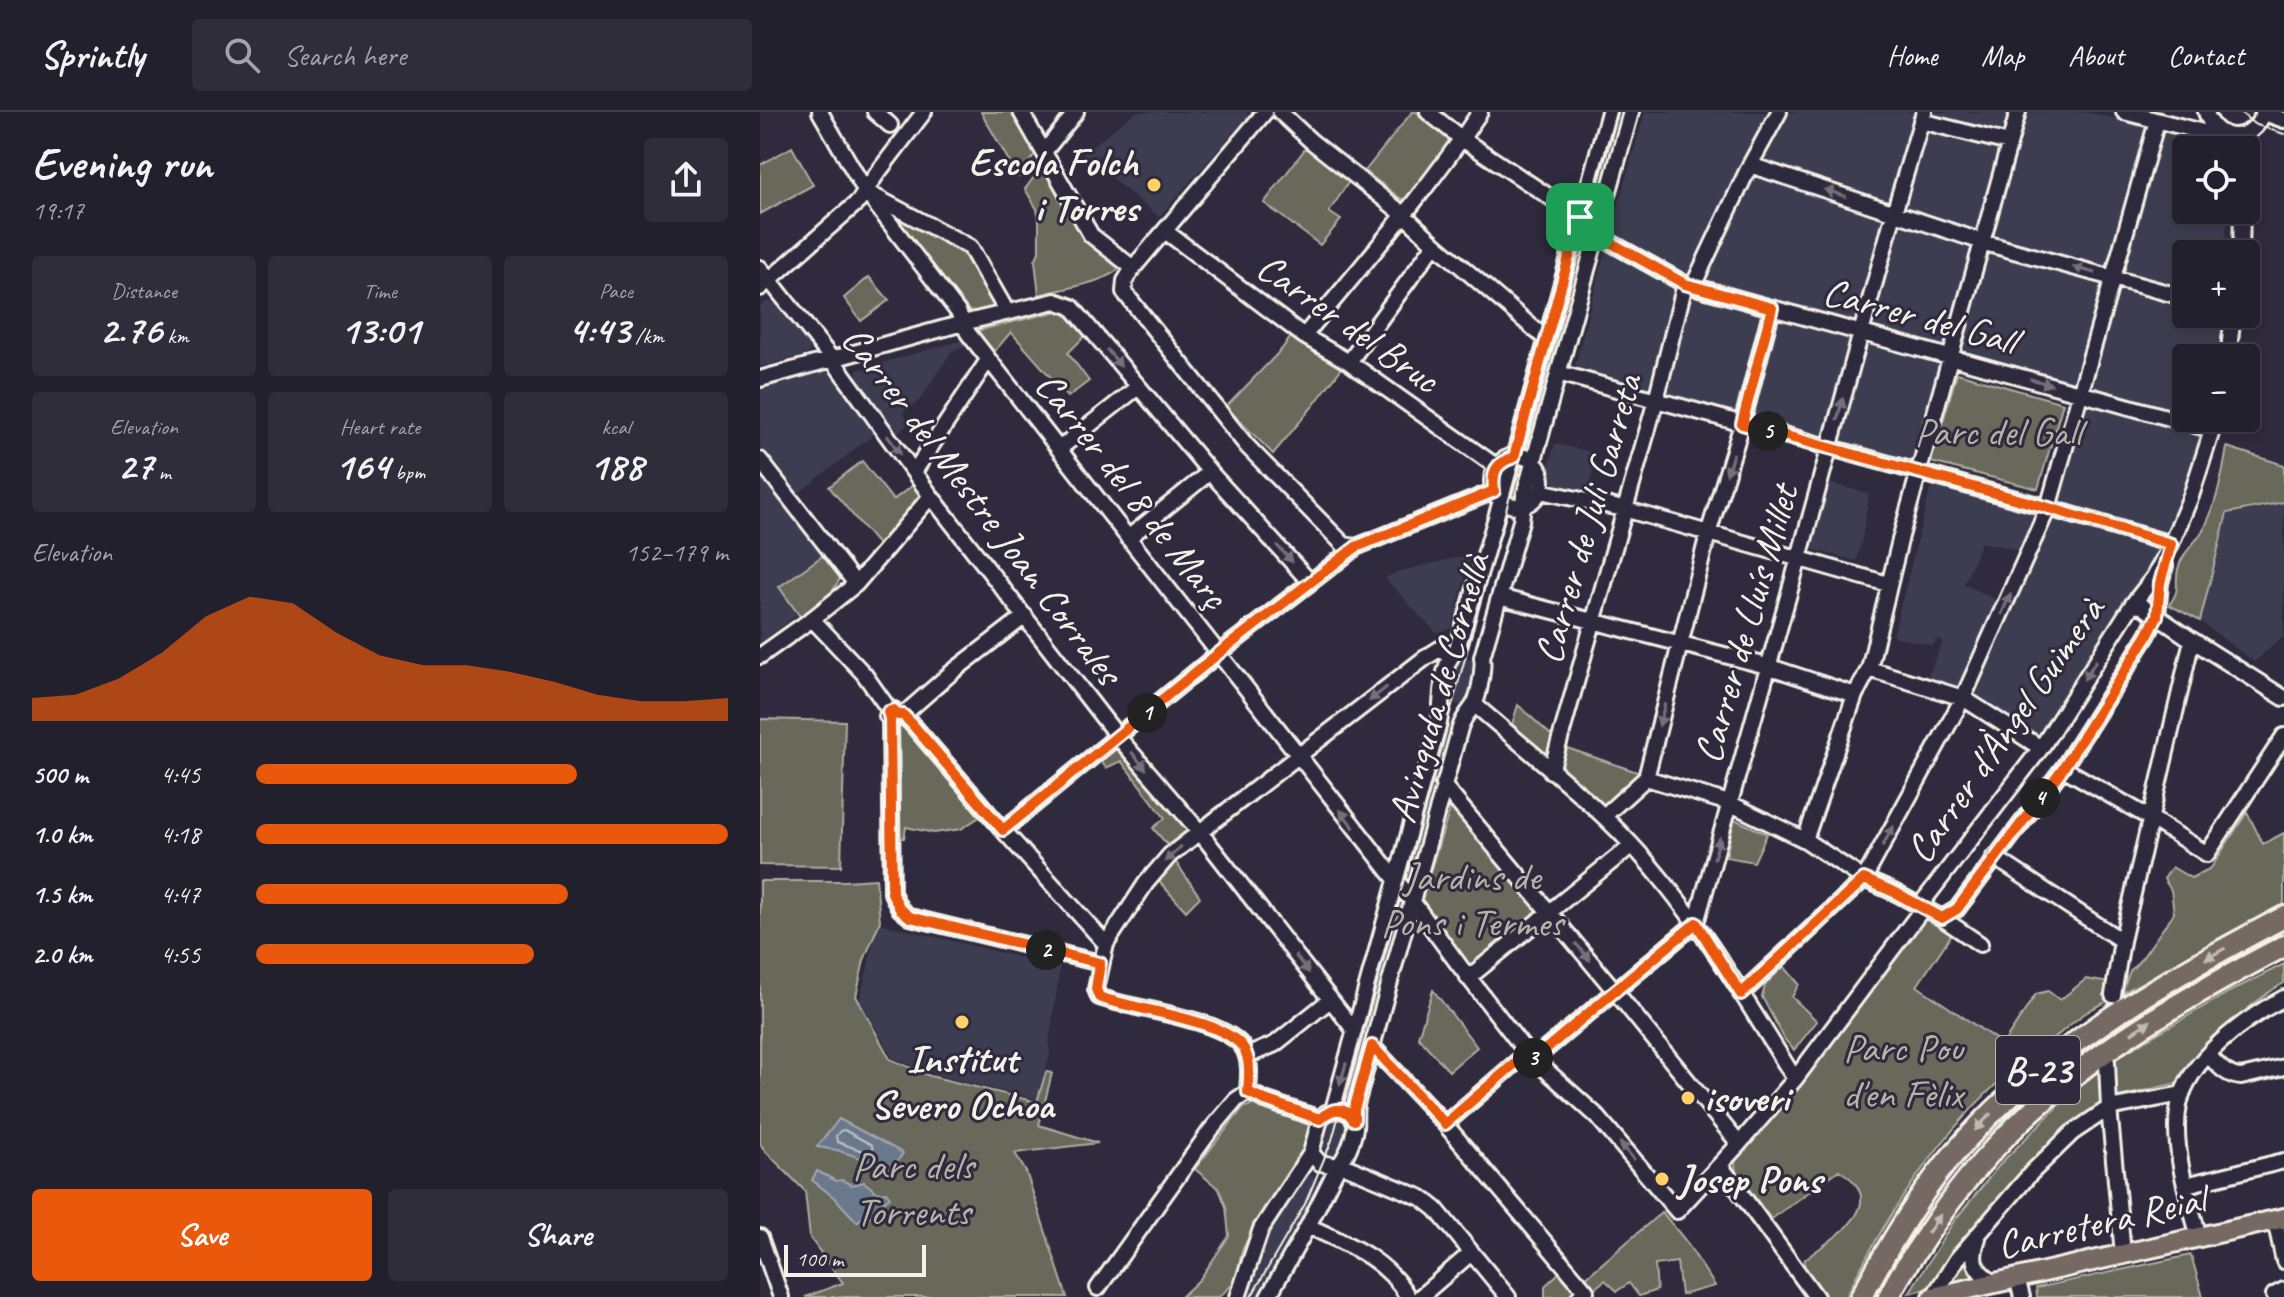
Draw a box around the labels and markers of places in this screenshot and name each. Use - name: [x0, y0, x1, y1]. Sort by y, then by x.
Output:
- place label: Escola Folch i Torres: [969, 137, 1142, 233]
- marker: Escola Folch i Torres: [1145, 176, 1163, 194]
- pin: [1546, 183, 1614, 251]
- pin: 5: [1748, 411, 1788, 451]
- pin: 1: [1127, 693, 1167, 733]
- pin: 4: [2020, 778, 2060, 818]
- pin: 2: [1026, 930, 1066, 970]
- marker: Institut Severo Ochoa: [953, 1013, 971, 1031]
- place label: Institut Severo Ochoa: [871, 1034, 1056, 1130]
- pin: 3: [1513, 1038, 1553, 1078]
- place label: isoveri: [1704, 1073, 1794, 1123]
- marker: isoveri: [1679, 1089, 1697, 1107]
- place label: Josep Pons: [1675, 1154, 1826, 1204]
- marker: Josep Pons: [1653, 1170, 1671, 1188]

